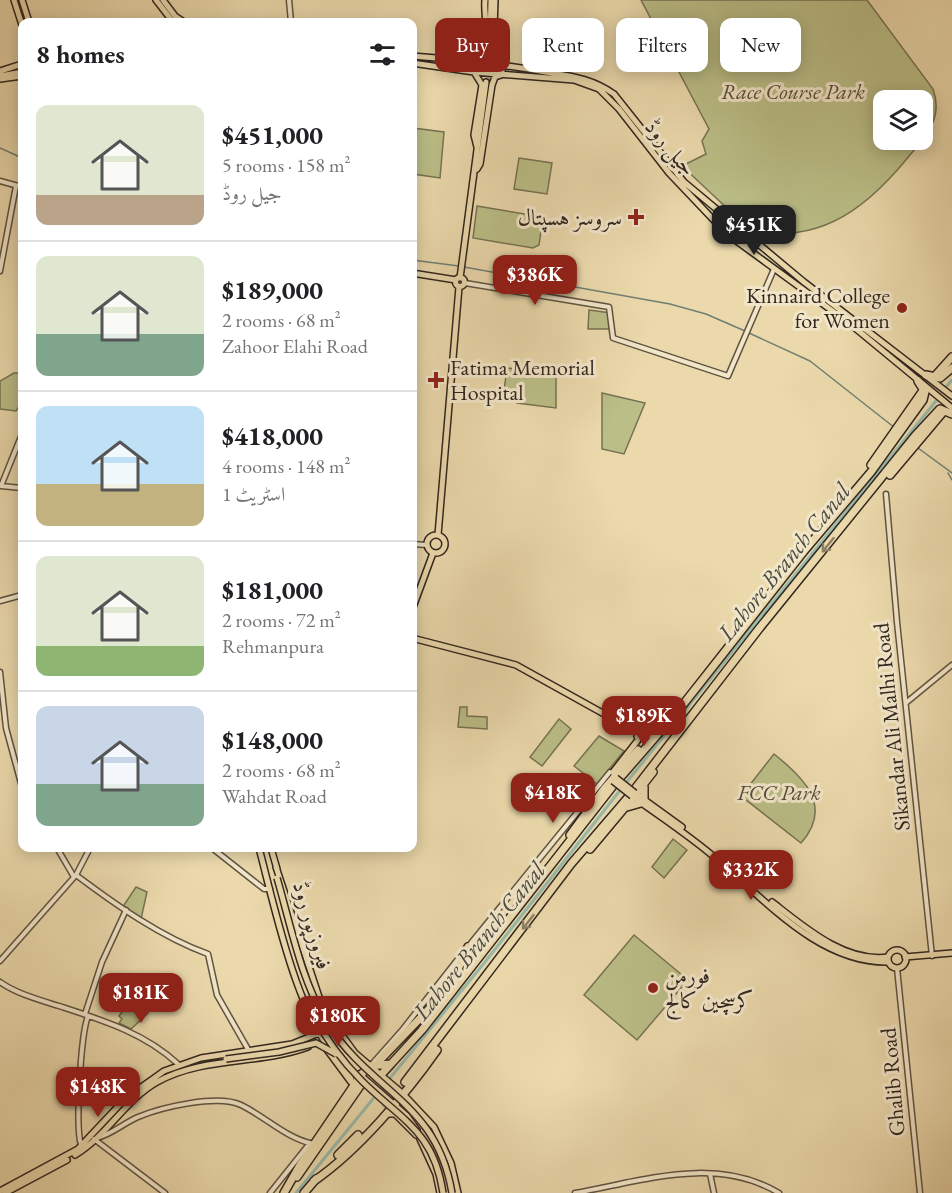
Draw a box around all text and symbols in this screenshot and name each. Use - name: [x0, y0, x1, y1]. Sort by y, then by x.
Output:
- chip: Buy: [435, 18, 510, 72]
- chip: Rent: [522, 18, 604, 72]
- chip: Filters: [616, 18, 708, 72]
- chip: New: [720, 18, 801, 72]
- text: 8 homes: [36, 37, 125, 71]
- icon: filters: [366, 38, 399, 71]
- park label: Race Course Park: [721, 77, 865, 106]
- map controls: [873, 90, 933, 150]
- button: layers: [873, 90, 933, 150]
- street label: جیل روڈ: [638, 113, 703, 182]
- text: $451,000: [222, 118, 323, 152]
- icon: home: [84, 129, 156, 201]
- text: 5 rooms · 158 m²: [222, 152, 350, 178]
- text: جیل روڈ: [222, 180, 282, 206]
- place label: سروسز ہسپتال: [518, 203, 622, 233]
- pin: $451K: [712, 205, 796, 256]
- marker: سروسز ہسپتال: [627, 208, 645, 226]
- text: $451K: [726, 211, 782, 237]
- pin: $386K: [493, 255, 577, 306]
- text: $386K: [507, 261, 563, 287]
- text: $189,000: [222, 273, 323, 307]
- icon: home: [84, 280, 156, 352]
- place label: Kinnaird College for Women: [746, 281, 890, 335]
- marker: Kinnaird College for Women: [895, 301, 909, 315]
- text: 2 rooms · 68 m²: [222, 307, 341, 333]
- text: Zahoor Elahi Road: [222, 333, 368, 359]
- place label: Fatima Memorial Hospital: [450, 353, 595, 407]
- marker: Fatima Memorial Hospital: [427, 371, 445, 389]
- text: $418,000: [222, 419, 323, 453]
- icon: home: [84, 430, 156, 502]
- text: 4 rooms · 148 m²: [222, 453, 350, 479]
- water label: Lahore Branch Canal: [710, 475, 858, 648]
- text: اسٹریٹ 1: [222, 481, 285, 507]
- one-way arrow: [821, 537, 834, 553]
- text: $181,000: [222, 573, 323, 607]
- icon: home: [84, 580, 156, 652]
- text: 2 rooms · 72 m²: [222, 607, 341, 633]
- street label: Sikandar Ali Malhi Road: [866, 621, 917, 832]
- text: Rehmanpura: [222, 633, 324, 659]
- pin: $189K: [602, 696, 686, 747]
- text: $189K: [616, 702, 672, 728]
- text: $148,000: [222, 723, 323, 757]
- icon: home: [84, 730, 156, 802]
- text: 2 rooms · 68 m²: [222, 757, 341, 783]
- pin: $418K: [511, 773, 595, 824]
- park label: FCC Park: [736, 778, 821, 807]
- text: $418K: [525, 779, 581, 805]
- text: Wahdat Road: [222, 783, 327, 809]
- pin: $332K: [709, 850, 793, 901]
- water label: Lahore Branch Canal: [405, 854, 553, 1027]
- text: $332K: [723, 856, 779, 882]
- street label: فیروزپور روڈ: [284, 878, 339, 973]
- one-way arrow: [521, 913, 534, 929]
- place label: فورمن کرسچین کالج: [665, 961, 753, 1020]
- pin: $181K: [99, 973, 183, 1024]
- text: $181K: [113, 979, 169, 1005]
- marker: فورمن کرسچین کالج: [646, 981, 660, 995]
- pin: $180K: [296, 996, 380, 1047]
- text: $180K: [310, 1002, 366, 1028]
- street label: Ghalib Road: [873, 1026, 912, 1137]
- pin: $148K: [56, 1067, 140, 1118]
- text: $148K: [70, 1073, 126, 1099]

